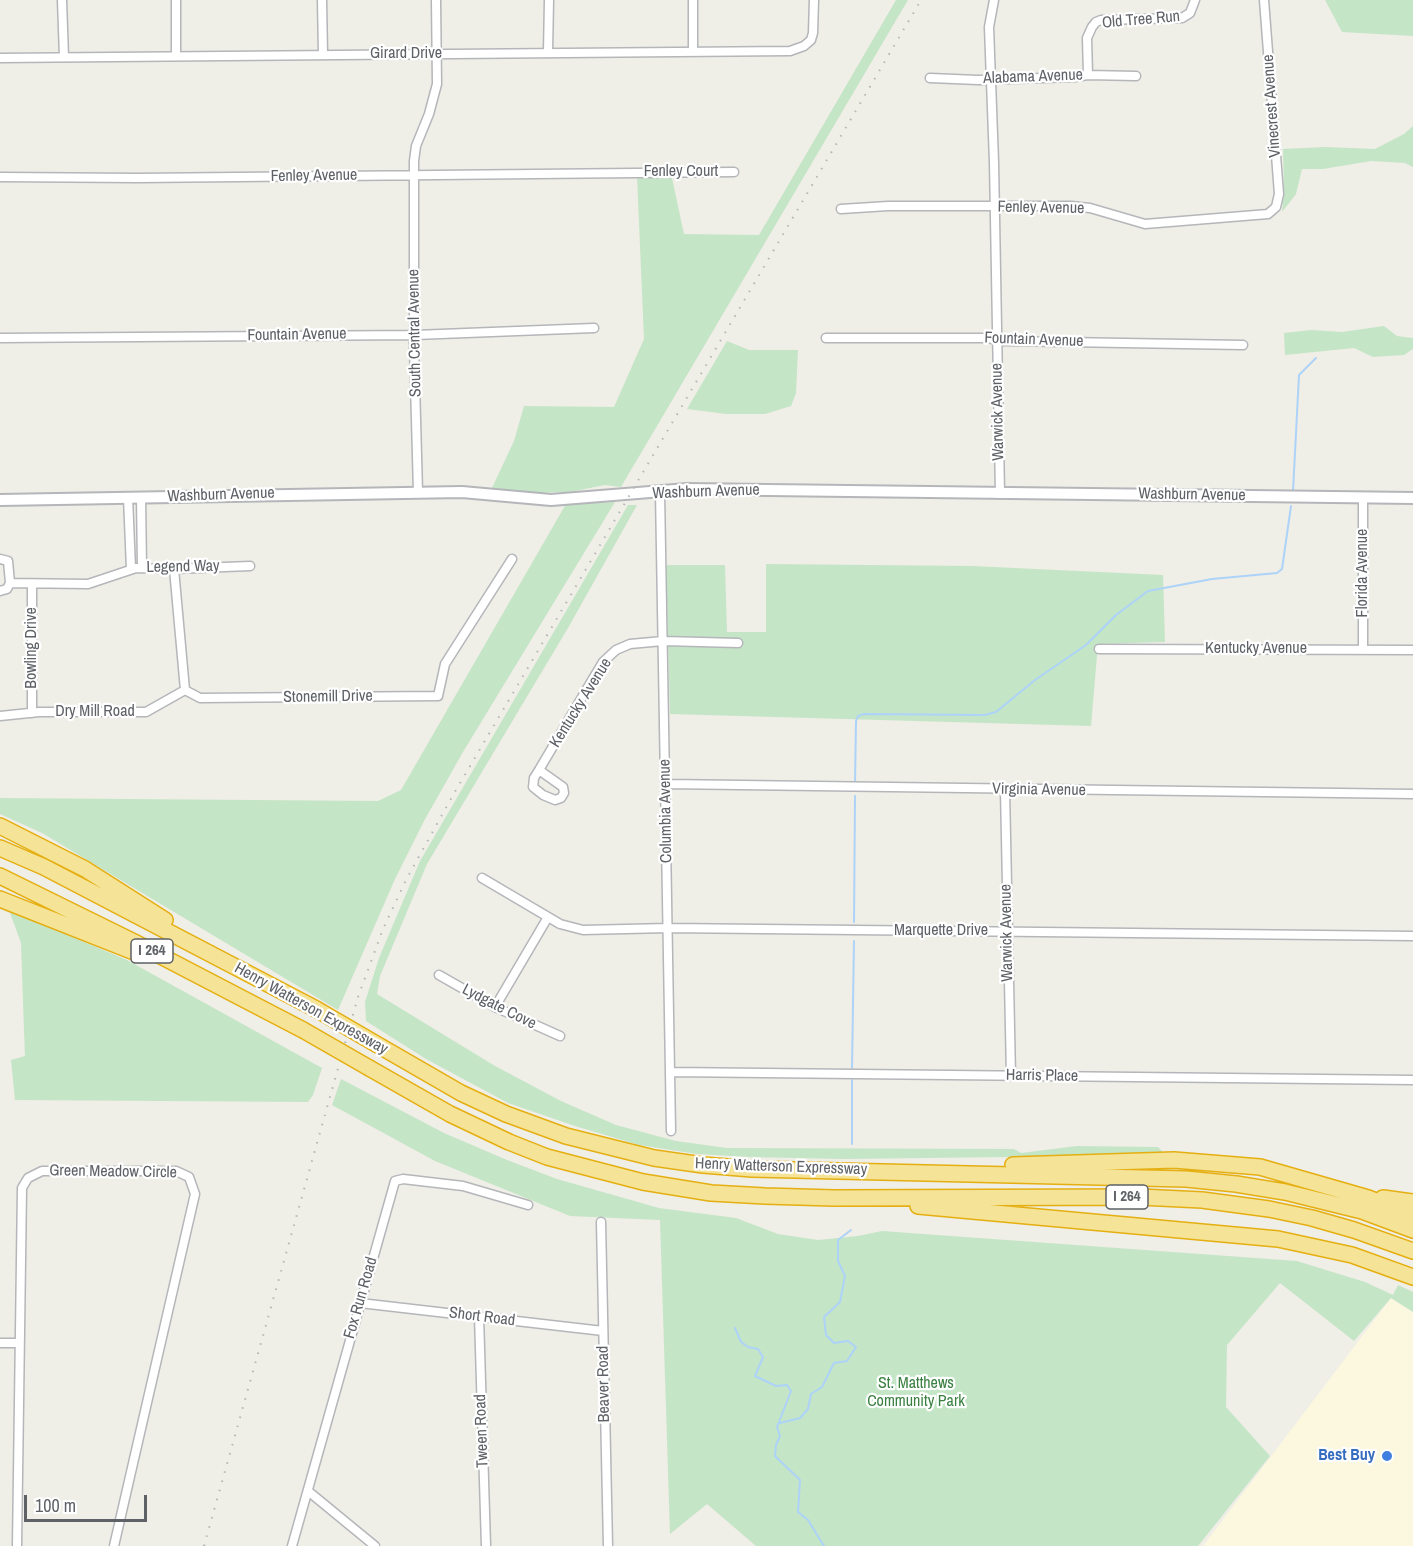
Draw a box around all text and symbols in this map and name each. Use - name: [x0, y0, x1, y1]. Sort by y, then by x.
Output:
- street label: Old Tree Run: [1101, 7, 1181, 33]
- street label: Girard Drive: [370, 44, 442, 64]
- street label: Vinecrest Avenue: [1259, 54, 1285, 158]
- street label: Alabama Avenue: [983, 66, 1083, 88]
- street label: Fenley Court: [644, 162, 718, 182]
- street label: Fenley Avenue: [271, 166, 357, 186]
- street label: Fenley Avenue: [998, 198, 1084, 218]
- street label: South Central Avenue: [404, 269, 426, 397]
- street label: Fountain Avenue: [247, 325, 347, 345]
- street label: Fountain Avenue: [984, 329, 1084, 351]
- street label: Warwick Avenue: [988, 363, 1008, 461]
- street label: Washburn Avenue: [652, 481, 760, 503]
- street label: Washburn Avenue: [167, 484, 275, 506]
- street label: Washburn Avenue: [1138, 484, 1246, 506]
- street label: Florida Avenue: [1353, 529, 1373, 617]
- street label: Legend Way: [146, 557, 220, 577]
- street label: Bowling Drive: [22, 607, 42, 689]
- street label: Kentucky Avenue: [1205, 639, 1307, 659]
- street label: Kentucky Avenue: [546, 655, 616, 751]
- street label: Stonemill Drive: [283, 687, 373, 707]
- street label: Dry Mill Road: [55, 702, 135, 722]
- street label: Columbia Avenue: [655, 759, 677, 863]
- street label: Virginia Avenue: [992, 780, 1086, 800]
- street label: Warwick Avenue: [997, 884, 1017, 982]
- street label: Marquette Drive: [894, 921, 988, 941]
- road number: I 264: [131, 939, 173, 963]
- street label: Henry Watterson Expressway: [231, 959, 391, 1059]
- street label: Lydgate Cove: [459, 980, 539, 1034]
- street label: Harris Place: [1006, 1066, 1078, 1086]
- street label: Henry Watterson Expressway: [695, 1154, 867, 1180]
- street label: Green Meadow Circle: [49, 1161, 177, 1183]
- road number: I 264: [1106, 1185, 1148, 1209]
- street label: Fox Run Road: [340, 1255, 382, 1341]
- street label: Short Road: [448, 1303, 516, 1331]
- street label: Beaver Road: [594, 1346, 614, 1422]
- park label: St. Matthews Community Park: [867, 1374, 965, 1412]
- street label: Tween Road: [471, 1394, 493, 1468]
- place label: Best Buy: [1318, 1446, 1375, 1466]
- marker: Best Buy: [1380, 1449, 1394, 1463]
- scale bar: [27, 1483, 150, 1521]
- text: 100 m: [35, 1493, 76, 1518]

